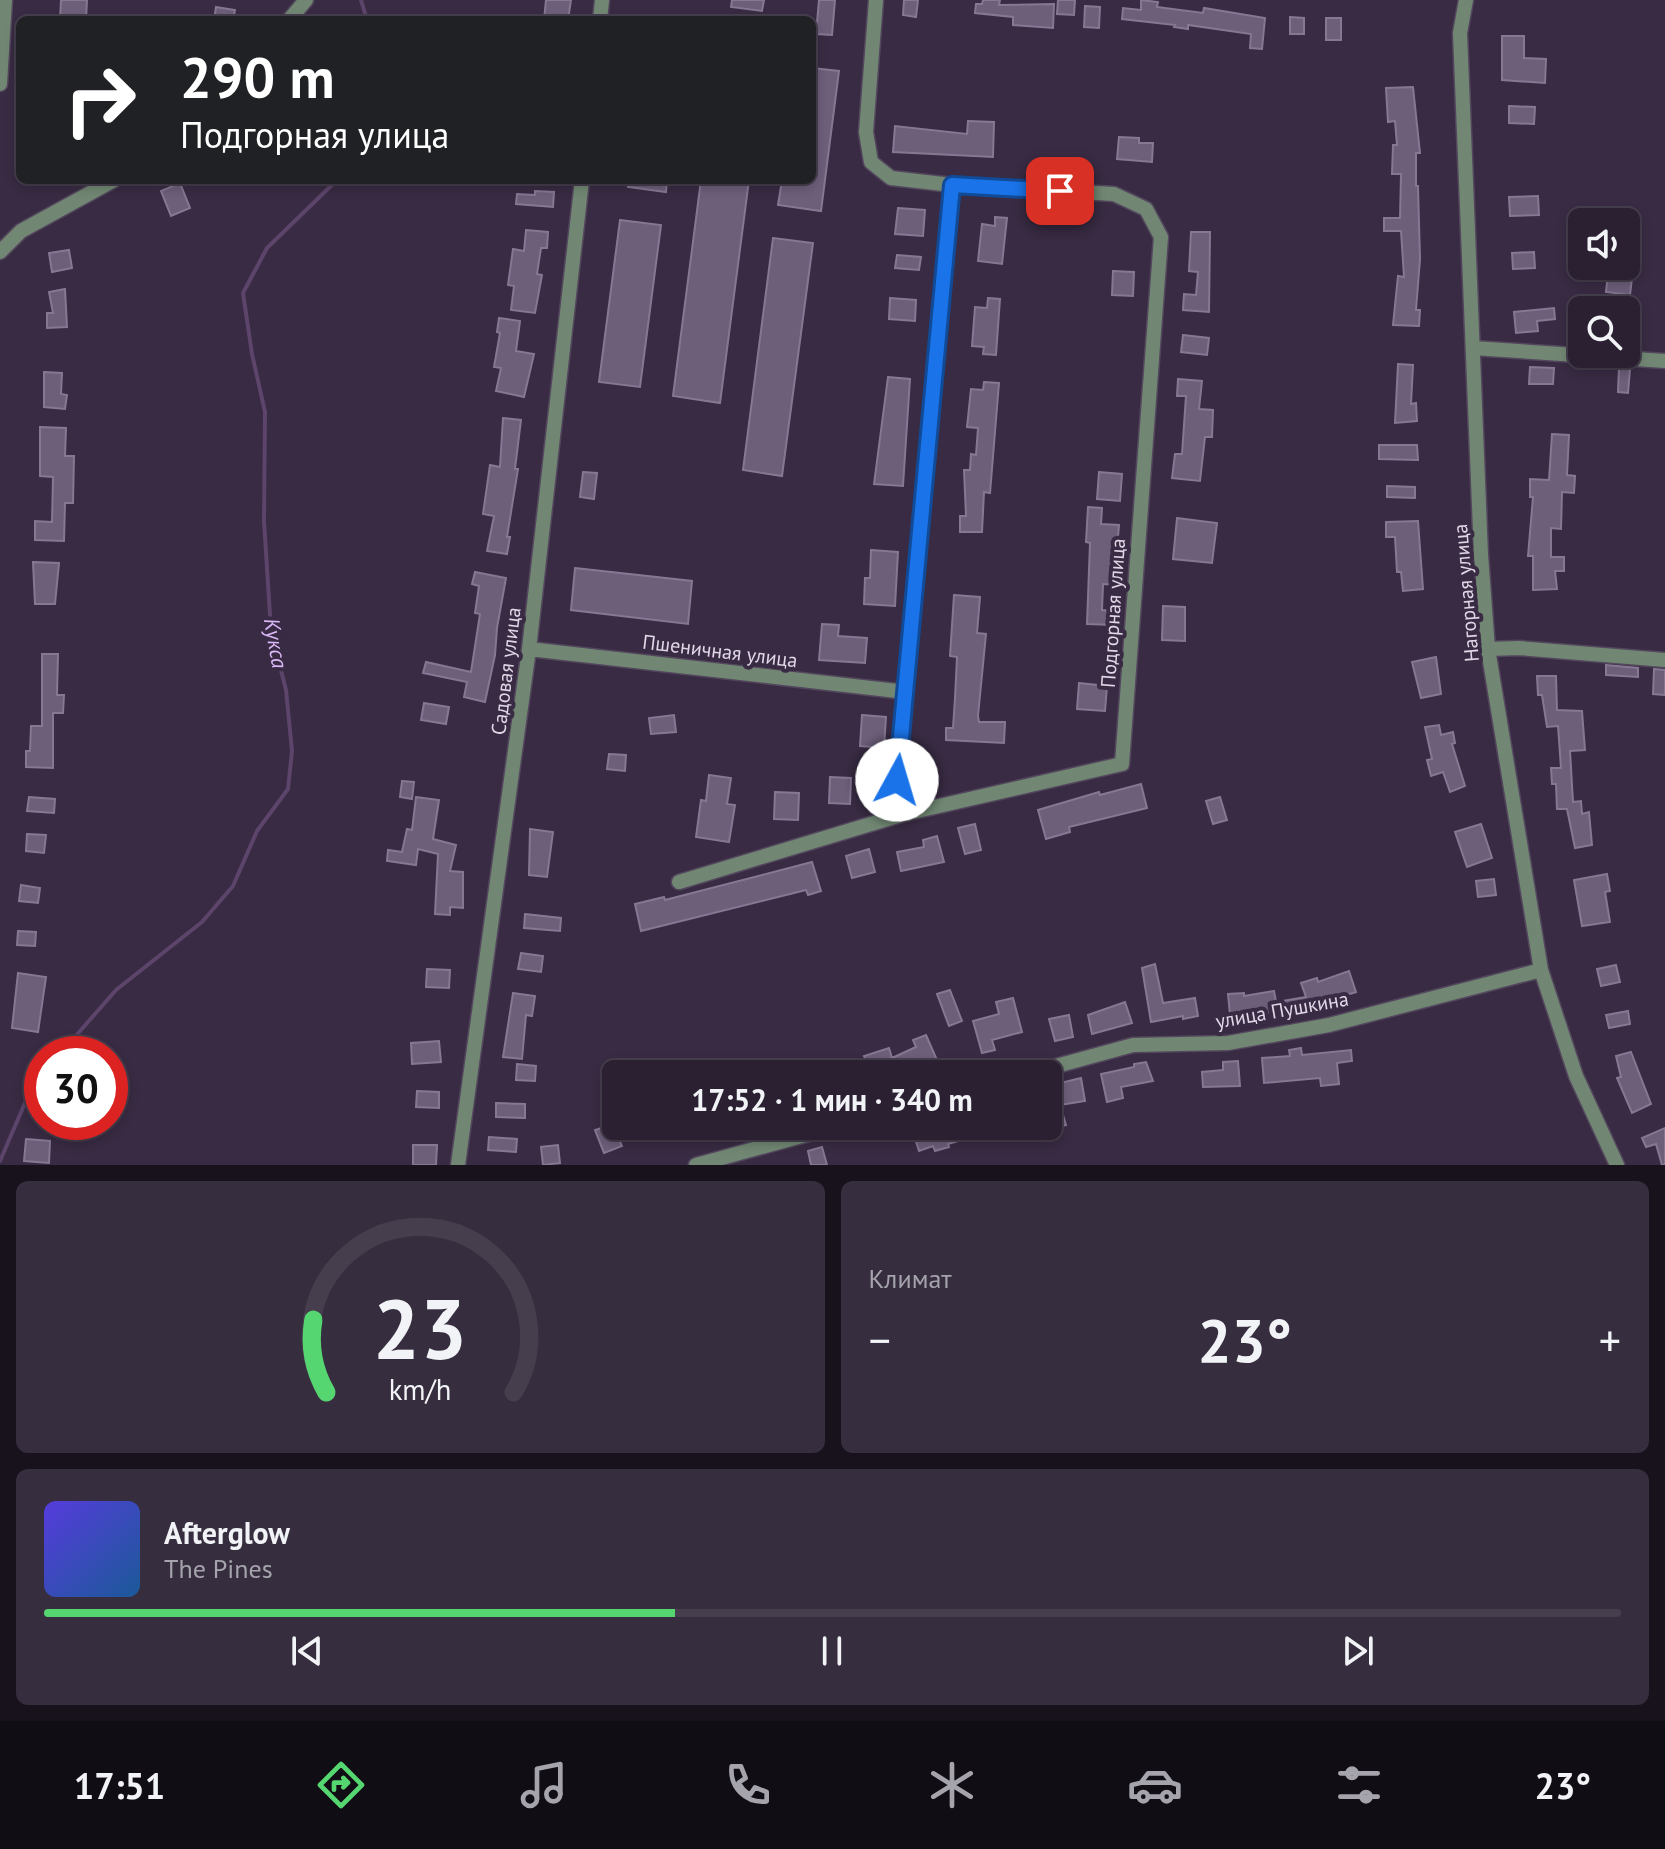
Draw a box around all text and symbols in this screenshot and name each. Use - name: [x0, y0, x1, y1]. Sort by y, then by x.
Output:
- text: 290 m: [180, 41, 335, 113]
- icon: right: [48, 48, 152, 152]
- text: Подгорная улица: [180, 111, 449, 158]
- pin: [1026, 157, 1094, 225]
- icon: arrive: [1038, 169, 1082, 213]
- map controls: [1568, 208, 1640, 368]
- button: sound: [1568, 208, 1640, 280]
- button: search: [1568, 296, 1640, 368]
- street label: Нагорная улица: [1447, 523, 1485, 663]
- street label: Подгорная улица: [1095, 537, 1131, 689]
- street label: Садовая улица: [485, 606, 527, 736]
- water label: Кукса: [258, 616, 294, 671]
- street label: Пшеничная улица: [641, 629, 799, 673]
- position arrow: [855, 738, 939, 822]
- street label: улица Пушкина: [1213, 986, 1351, 1034]
- speed limit sign: 30: [24, 1036, 128, 1140]
- text: 17:52 · 1 мин · 340 m: [691, 1080, 973, 1119]
- text: Климат: [869, 1262, 952, 1295]
- text: 23: [373, 1274, 467, 1382]
- text: 23°: [1198, 1301, 1292, 1379]
- text: −: [869, 1311, 891, 1368]
- text: +: [1599, 1311, 1621, 1368]
- text: km/h: [389, 1371, 452, 1408]
- text: Afterglow: [164, 1513, 290, 1552]
- text: The Pines: [164, 1552, 273, 1585]
- icon: previous: [285, 1629, 329, 1673]
- icon: pause: [810, 1629, 854, 1673]
- icon: next: [1336, 1629, 1380, 1673]
- icon: directions: [313, 1757, 369, 1813]
- icon: music: [516, 1757, 572, 1813]
- icon: phone: [720, 1757, 776, 1813]
- icon: climate: [924, 1757, 980, 1813]
- icon: car: [1127, 1757, 1183, 1813]
- icon: filters: [1331, 1757, 1387, 1813]
- text: 17:51: [74, 1762, 165, 1809]
- text: 23°: [1535, 1762, 1591, 1809]

